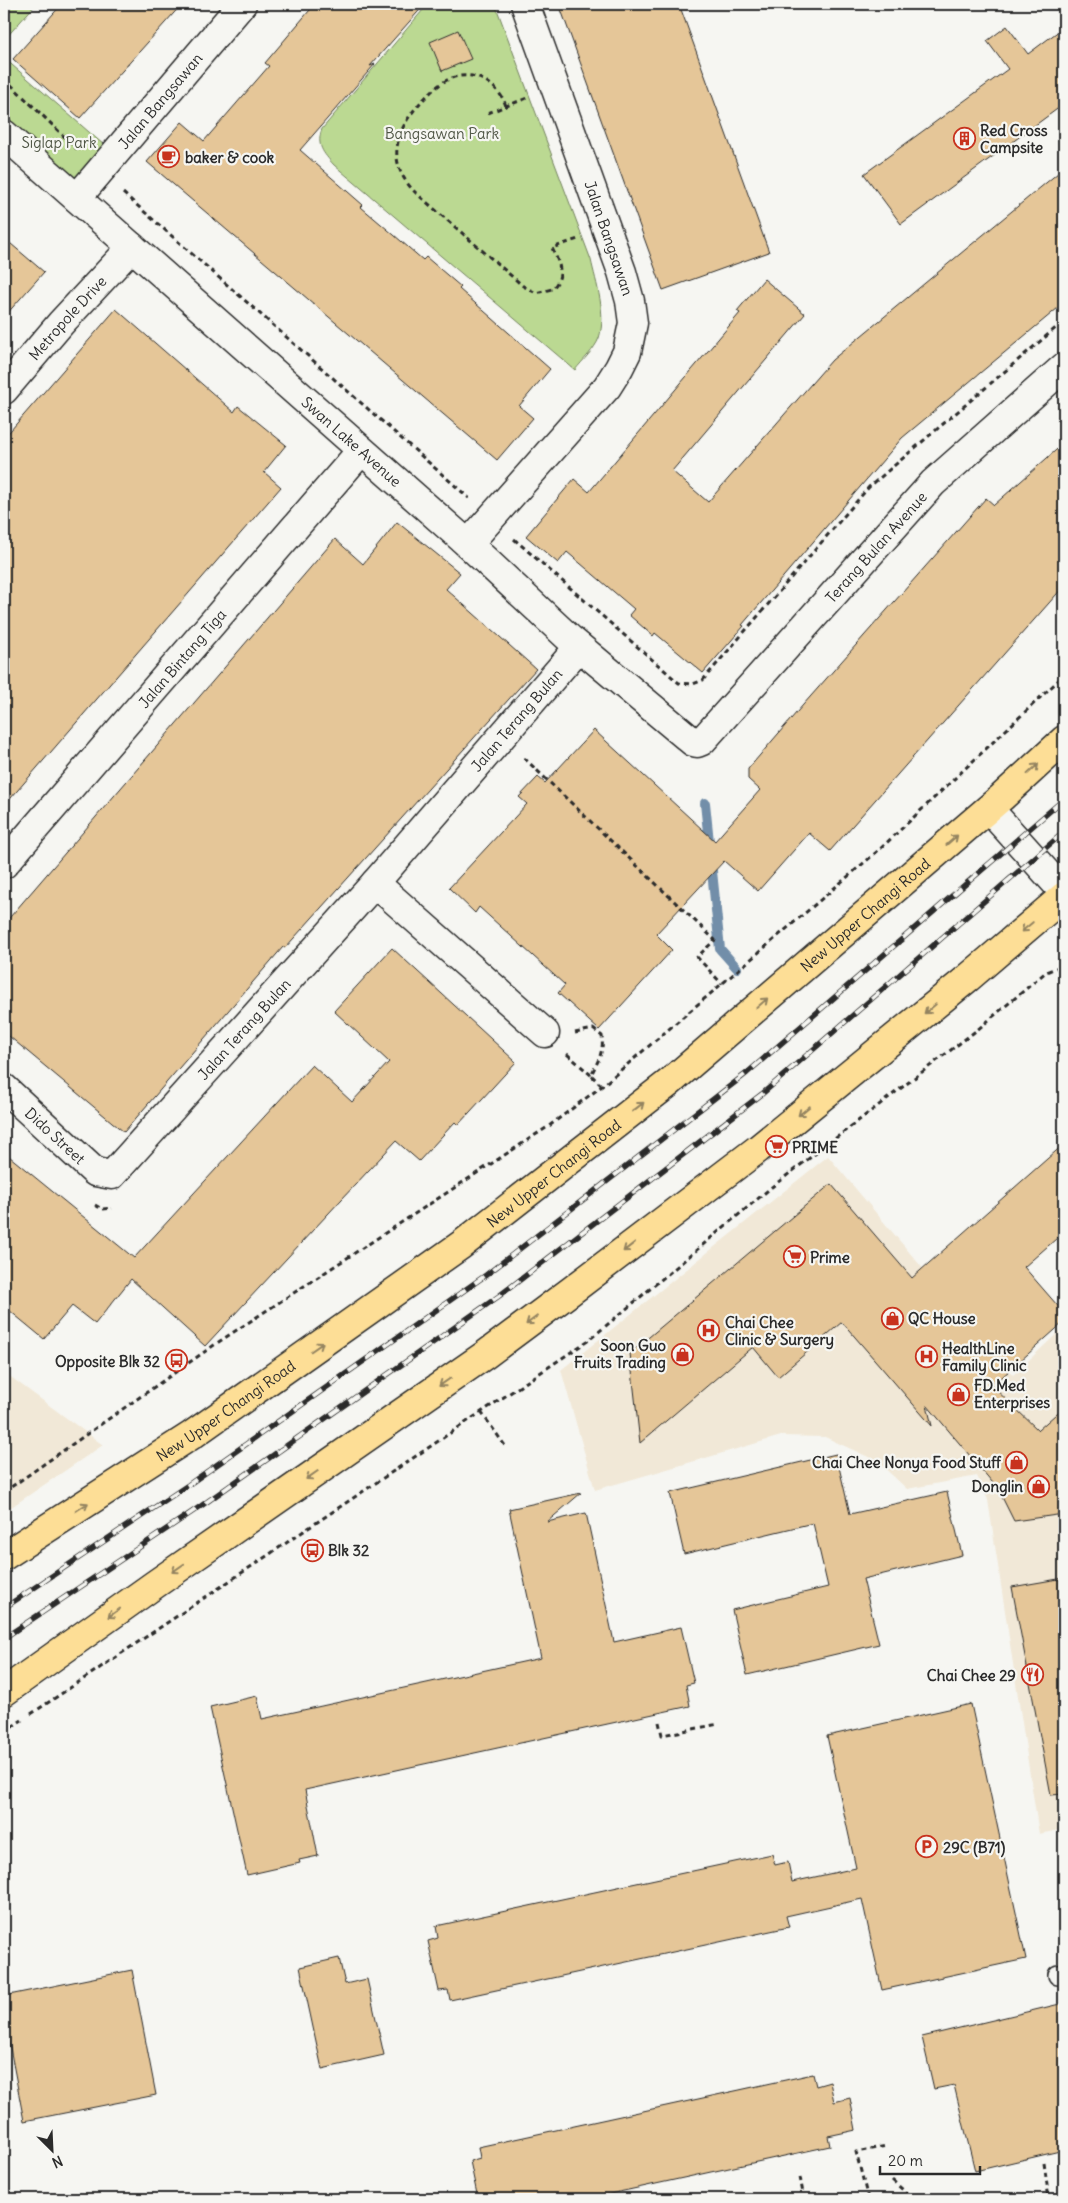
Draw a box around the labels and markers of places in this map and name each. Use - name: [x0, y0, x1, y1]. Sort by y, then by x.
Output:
- place label: Red Cross Campsite: [980, 121, 1048, 158]
- building icon: Red Cross Campsite: [952, 127, 976, 151]
- cafe icon: baker & cook: [157, 145, 181, 169]
- place label: baker & cook: [185, 148, 275, 167]
- supermarket icon: PRIME: [764, 1135, 788, 1159]
- place label: PRIME: [792, 1138, 838, 1157]
- supermarket icon: Prime: [782, 1245, 806, 1269]
- place label: Prime: [810, 1248, 850, 1267]
- shop icon: QC House: [880, 1306, 904, 1330]
- place label: QC House: [908, 1309, 976, 1328]
- place label: Chai Chee Clinic & Surgery: [725, 1313, 834, 1350]
- hospital icon: Chai Chee Clinic & Surgery: [697, 1319, 721, 1343]
- place label: Soon Guo Fruits Trading: [574, 1336, 667, 1373]
- place label: HealthLine Family Clinic: [942, 1339, 1027, 1376]
- shop icon: Soon Guo Fruits Trading: [670, 1342, 694, 1366]
- hospital icon: HealthLine Family Clinic: [914, 1345, 938, 1369]
- bus stop icon: Opposite Blk 32: [164, 1349, 188, 1373]
- place label: Opposite Blk 32: [55, 1352, 160, 1372]
- place label: FD.Med Enterprises: [974, 1376, 1050, 1413]
- shop icon: FD.Med Enterprises: [946, 1382, 970, 1406]
- shop icon: Chai Chee Nonya Food Stuff: [1005, 1450, 1029, 1474]
- place label: Chai Chee Nonya Food Stuff: [812, 1453, 1002, 1473]
- shop icon: Donglin: [1027, 1474, 1051, 1498]
- place label: Donglin: [971, 1477, 1023, 1497]
- bus stop icon: Blk 32: [300, 1538, 324, 1562]
- place label: Blk 32: [328, 1541, 369, 1560]
- restaurant icon: Chai Chee 29: [1020, 1663, 1044, 1687]
- place label: Chai Chee 29: [927, 1666, 1016, 1685]
- parking icon: 29C (B71): [915, 1835, 939, 1859]
- place label: 29C (B71): [943, 1838, 1006, 1858]

